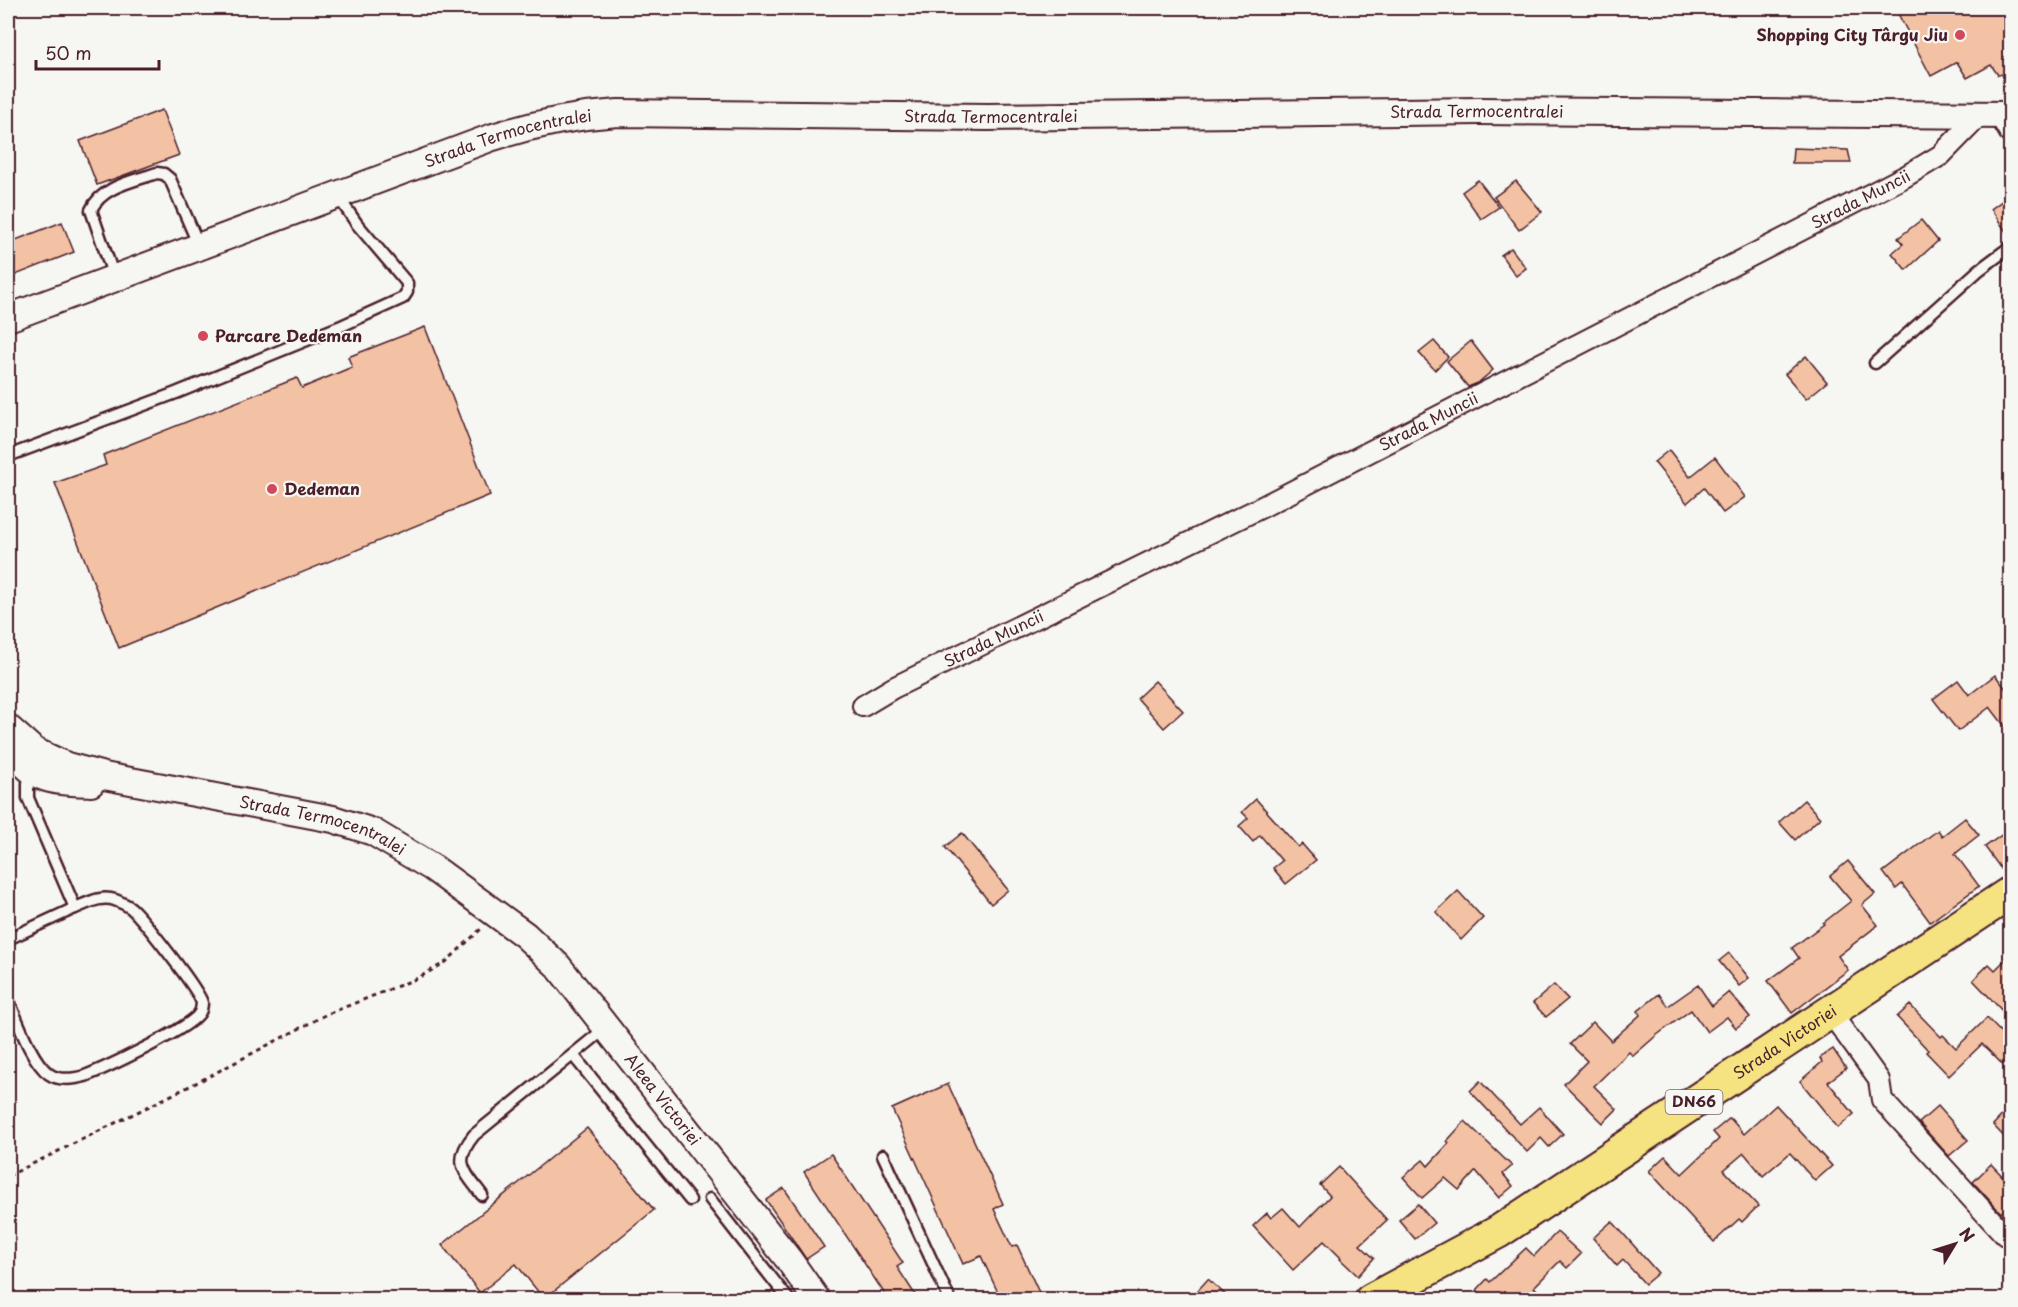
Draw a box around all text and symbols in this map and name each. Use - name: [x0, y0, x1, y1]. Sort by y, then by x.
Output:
- place label: Shopping City Târgu Jiu: [1756, 22, 1948, 46]
- marker: Shopping City Târgu Jiu: [1953, 28, 1967, 42]
- scale bar: [36, 33, 159, 71]
- text: 50 m: [45, 39, 92, 66]
- street label: Strada Termocentralei: [1390, 98, 1564, 123]
- street label: Strada Termocentralei: [420, 102, 593, 173]
- street label: Strada Termocentralei: [904, 103, 1078, 128]
- street label: Strada Muncii: [1806, 163, 1914, 234]
- place label: Parcare Dedeman: [215, 323, 362, 347]
- marker: Parcare Dedeman: [196, 329, 210, 343]
- street label: Strada Muncii: [1374, 385, 1482, 456]
- place label: Dedeman: [284, 476, 360, 500]
- marker: Dedeman: [265, 482, 279, 496]
- street label: Strada Muncii: [939, 603, 1047, 672]
- street label: Strada Termocentralei: [237, 789, 411, 860]
- street label: Strada Victoriei: [1728, 998, 1841, 1084]
- street label: Aleea Victoriei: [620, 1048, 707, 1150]
- road number: DN66: [1666, 1090, 1722, 1114]
- north arrow: [1925, 1214, 1985, 1274]
- text: N: [1954, 1222, 1981, 1247]

